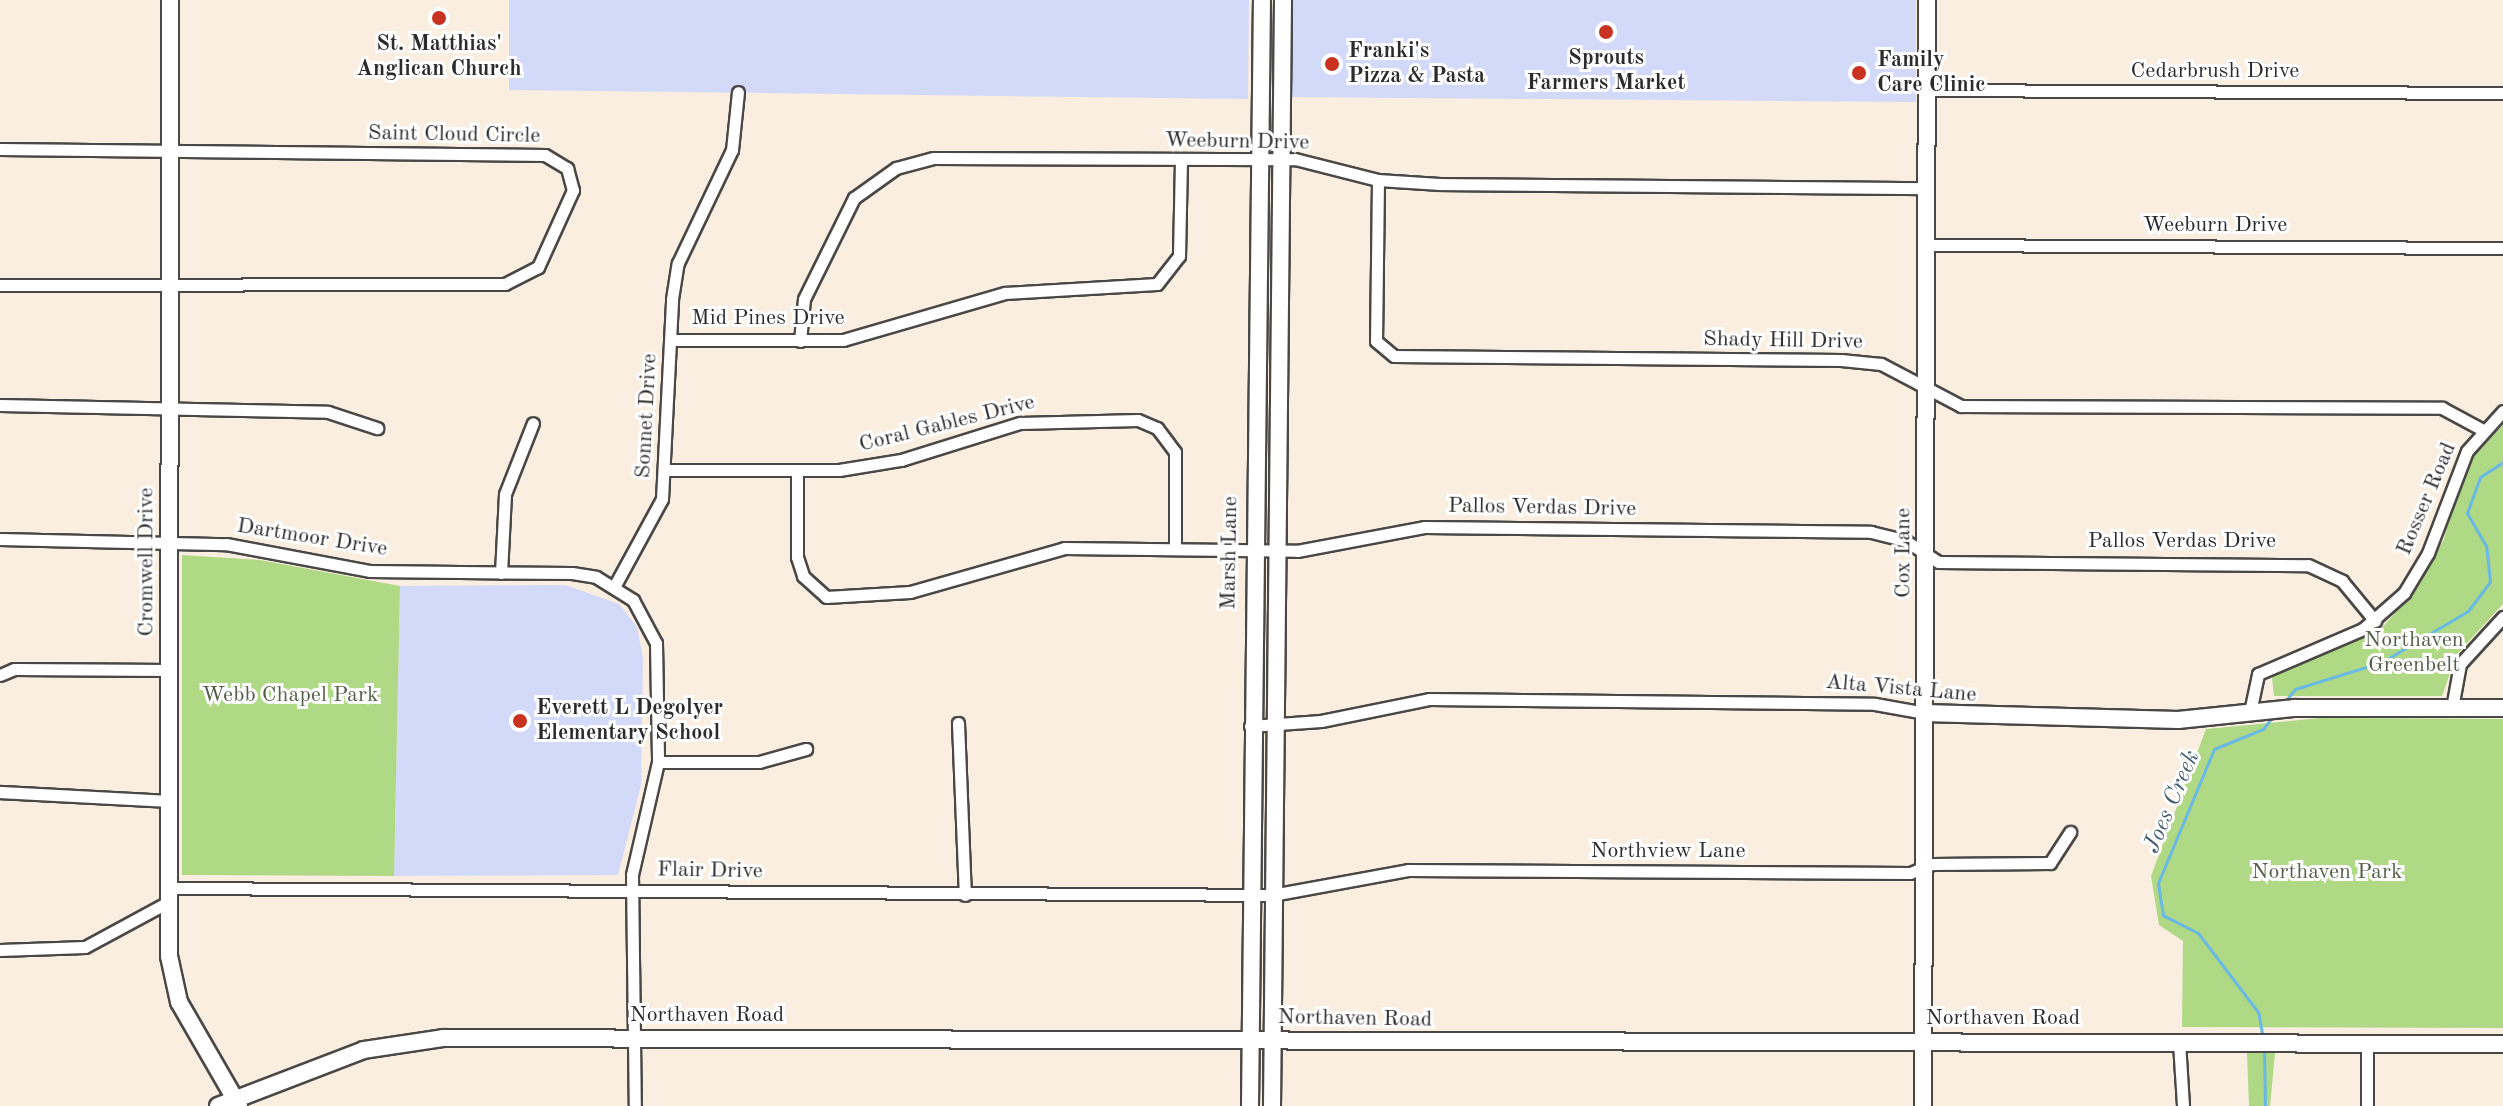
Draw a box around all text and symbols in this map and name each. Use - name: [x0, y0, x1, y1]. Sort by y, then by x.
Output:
- marker: St. Matthias' Anglican Church: [430, 9, 448, 27]
- marker: Sprouts Farmers Market: [1597, 23, 1615, 41]
- place label: St. Matthias' Anglican Church: [356, 31, 522, 82]
- place label: Franki's Pizza & Pasta: [1348, 38, 1485, 90]
- place label: Sprouts Farmers Market: [1527, 45, 1685, 96]
- place label: Family Care Clinic: [1877, 47, 1986, 98]
- marker: Franki's Pizza & Pasta: [1323, 55, 1341, 73]
- street label: Cedarbrush Drive: [2131, 59, 2299, 85]
- marker: Family Care Clinic: [1848, 62, 1870, 84]
- street label: Saint Cloud Circle: [368, 120, 540, 150]
- street label: Weeburn Drive: [1165, 128, 1309, 156]
- street label: Weeburn Drive: [2143, 213, 2287, 239]
- street label: Mid Pines Drive: [691, 306, 845, 332]
- street label: Shady Hill Drive: [1703, 326, 1863, 356]
- street label: Sonnet Drive: [631, 353, 663, 479]
- street label: Coral Gables Drive: [856, 389, 1038, 459]
- street label: Rosser Road: [2391, 439, 2463, 559]
- street label: Cromwell Drive: [134, 487, 160, 637]
- street label: Pallos Verdas Drive: [1448, 493, 1636, 523]
- street label: Marsh Lane: [1216, 496, 1244, 610]
- street label: Cox Lane: [1891, 508, 1917, 598]
- street label: Dartmoor Drive: [235, 513, 389, 563]
- street label: Pallos Verdas Drive: [2088, 529, 2276, 555]
- park label: Northaven Greenbelt: [2364, 627, 2464, 678]
- street label: Alta Vista Lane: [1824, 669, 1978, 709]
- park label: Webb Chapel Park: [202, 683, 378, 709]
- place label: Everett L Degolyer Elementary School: [536, 695, 723, 746]
- marker: Everett L Degolyer Elementary School: [511, 712, 529, 730]
- water label: Joes Creek: [2139, 746, 2207, 858]
- street label: Northview Lane: [1590, 839, 1746, 865]
- street label: Flair Drive: [657, 857, 763, 885]
- park label: Northaven Park: [2252, 860, 2402, 886]
- street label: Northaven Road: [630, 1003, 784, 1029]
- street label: Northaven Road: [1278, 1004, 1432, 1034]
- street label: Northaven Road: [1926, 1006, 2080, 1032]

